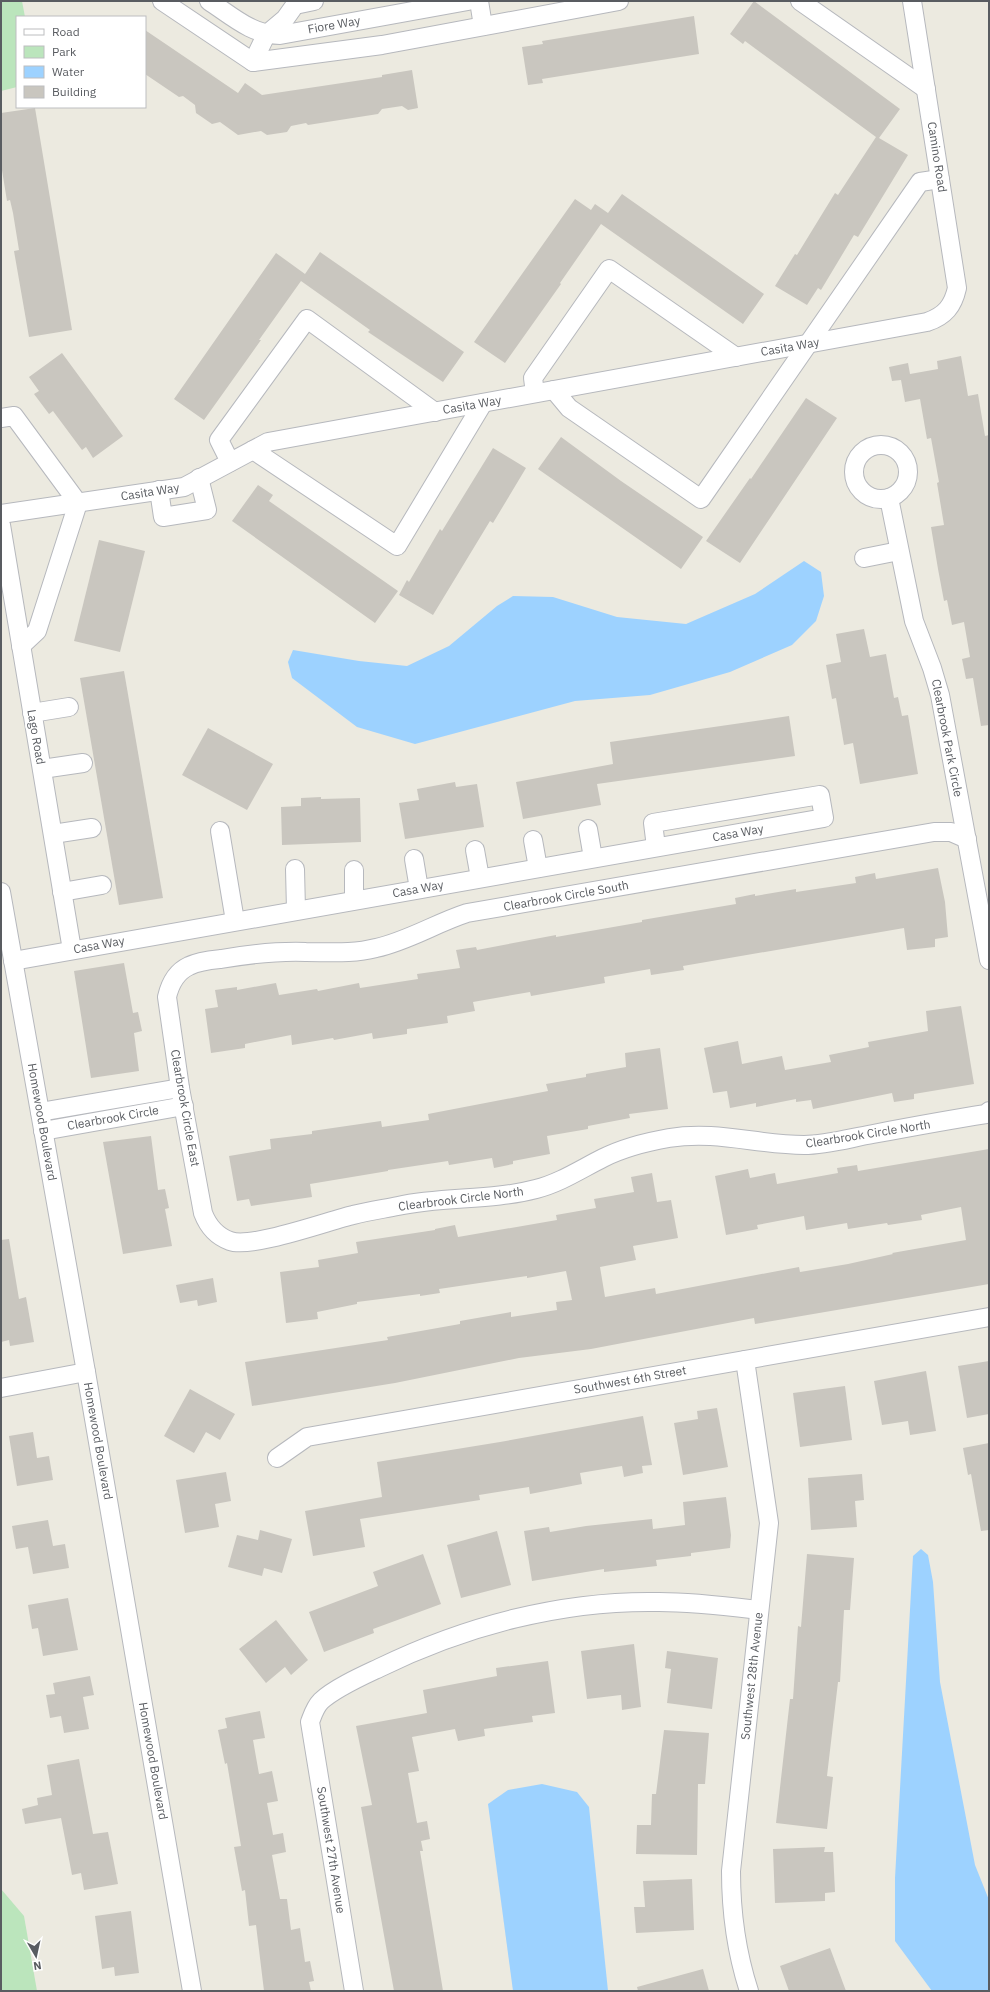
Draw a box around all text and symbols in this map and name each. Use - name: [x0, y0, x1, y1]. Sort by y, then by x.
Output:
- street label: Fiore Way: [306, 13, 361, 37]
- legend: [16, 16, 146, 108]
- text: Road: [52, 24, 80, 39]
- text: Park: [52, 44, 77, 59]
- text: Water: [52, 64, 85, 79]
- text: Building: [52, 84, 97, 99]
- street label: Camino Road: [925, 121, 950, 193]
- street label: Casita Way: [760, 334, 820, 359]
- street label: Casita Way: [442, 392, 502, 417]
- street label: Casita Way: [120, 479, 180, 504]
- street label: Clearbrook Park Circle: [929, 678, 966, 799]
- street label: Lago Road: [24, 708, 49, 766]
- street label: Casa Way: [711, 821, 765, 844]
- street label: Casa Way: [391, 877, 445, 900]
- street label: Clearbrook Circle South: [502, 877, 630, 914]
- street label: Casa Way: [72, 933, 126, 956]
- street label: Clearbrook Circle East: [168, 1048, 203, 1168]
- street label: Homewood Boulevard: [25, 1062, 60, 1182]
- street label: Clearbrook Circle: [66, 1102, 160, 1133]
- street label: Clearbrook Circle North: [804, 1116, 931, 1151]
- street label: Clearbrook Circle North: [397, 1183, 524, 1214]
- street label: Southwest 6th Street: [572, 1362, 687, 1397]
- street label: Homewood Boulevard: [81, 1381, 116, 1501]
- street label: Southwest 28th Avenue: [737, 1611, 766, 1741]
- street label: Homewood Boulevard: [136, 1701, 171, 1821]
- street label: Southwest 27th Avenue: [314, 1785, 349, 1915]
- north arrow: [16, 1936, 56, 1976]
- text: N: [33, 1958, 43, 1973]

